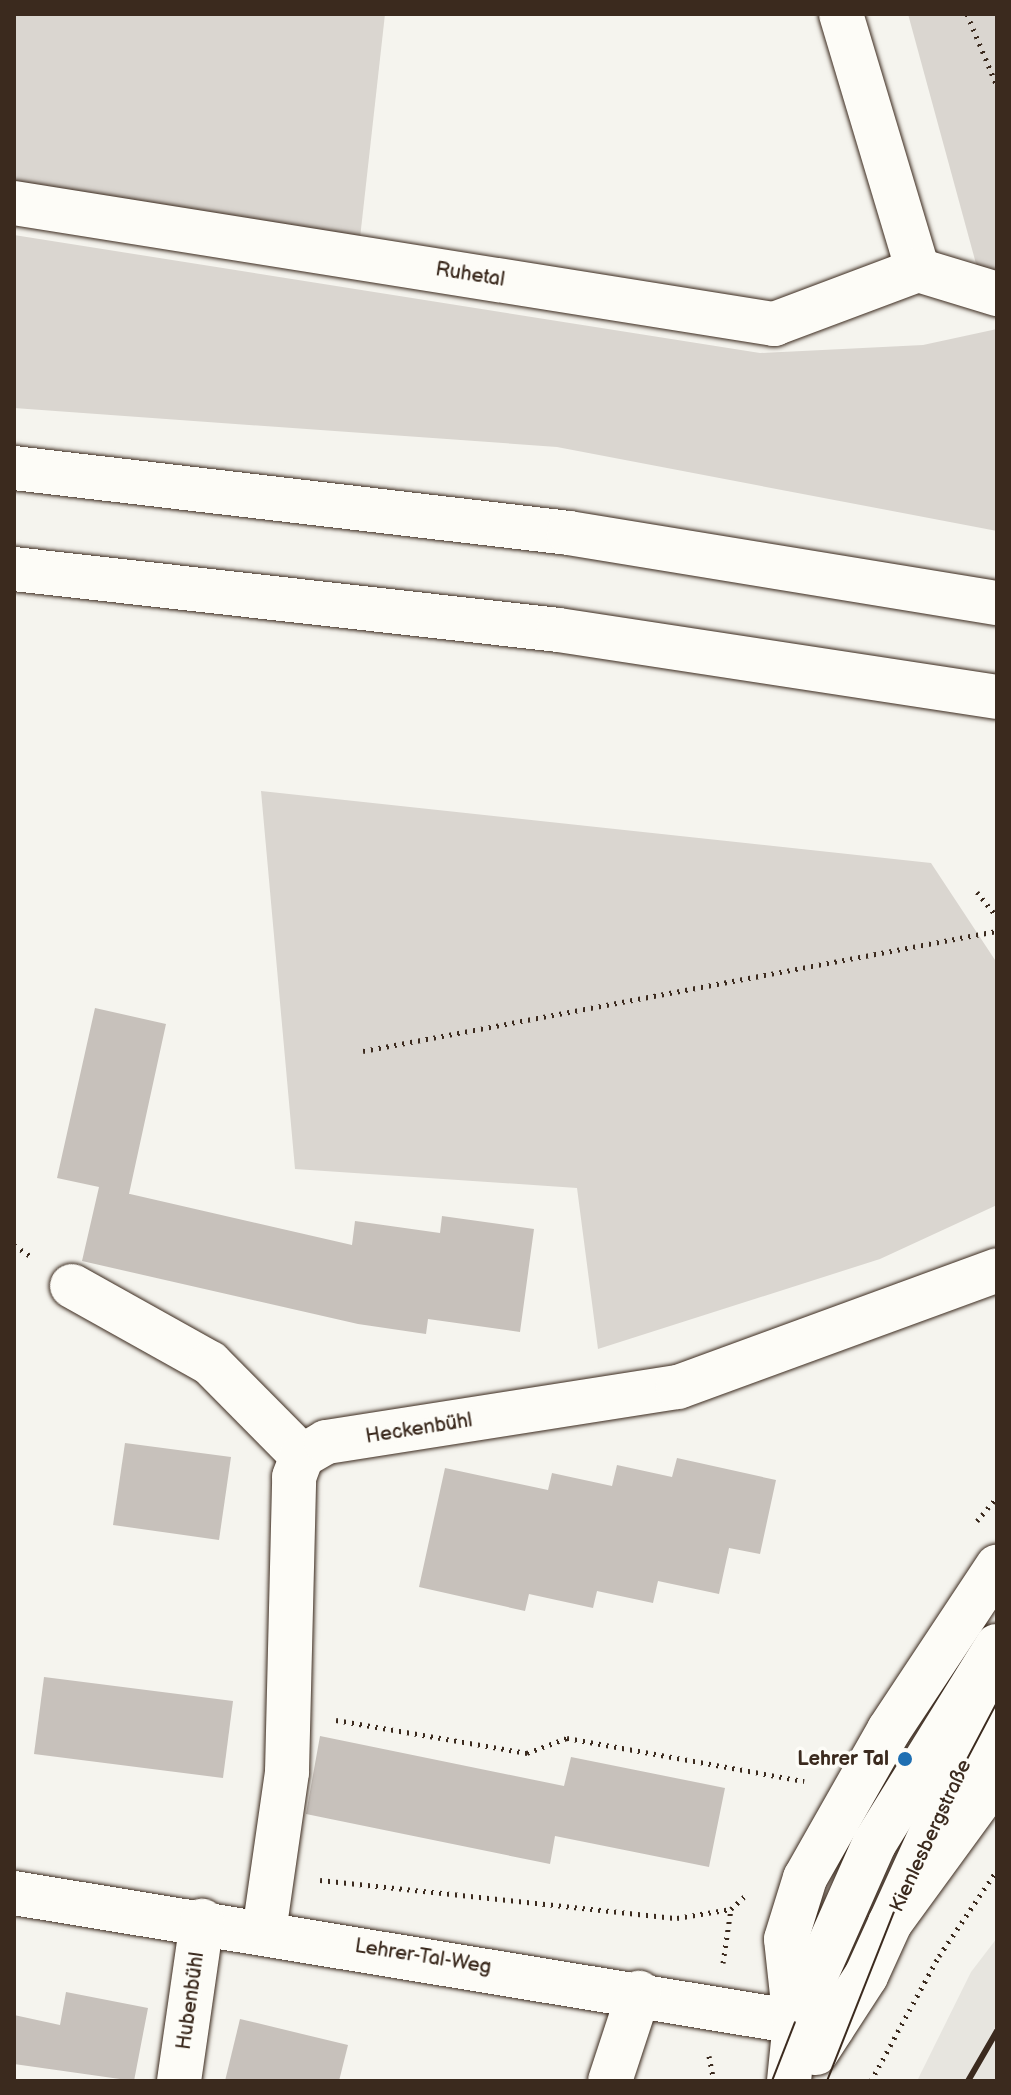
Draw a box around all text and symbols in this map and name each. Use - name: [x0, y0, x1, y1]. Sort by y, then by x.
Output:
- street label: Ruhetal: [434, 258, 506, 292]
- street label: Heckenbühl: [364, 1409, 474, 1449]
- place label: Lehrer Tal: [797, 1747, 889, 1771]
- marker: Lehrer Tal: [896, 1750, 914, 1768]
- street label: Kienlesbergstraße: [885, 1756, 977, 1916]
- street label: Lehrer-Tal-Weg: [353, 1934, 493, 1980]
- street label: Hubenbühl: [172, 1951, 210, 2051]

